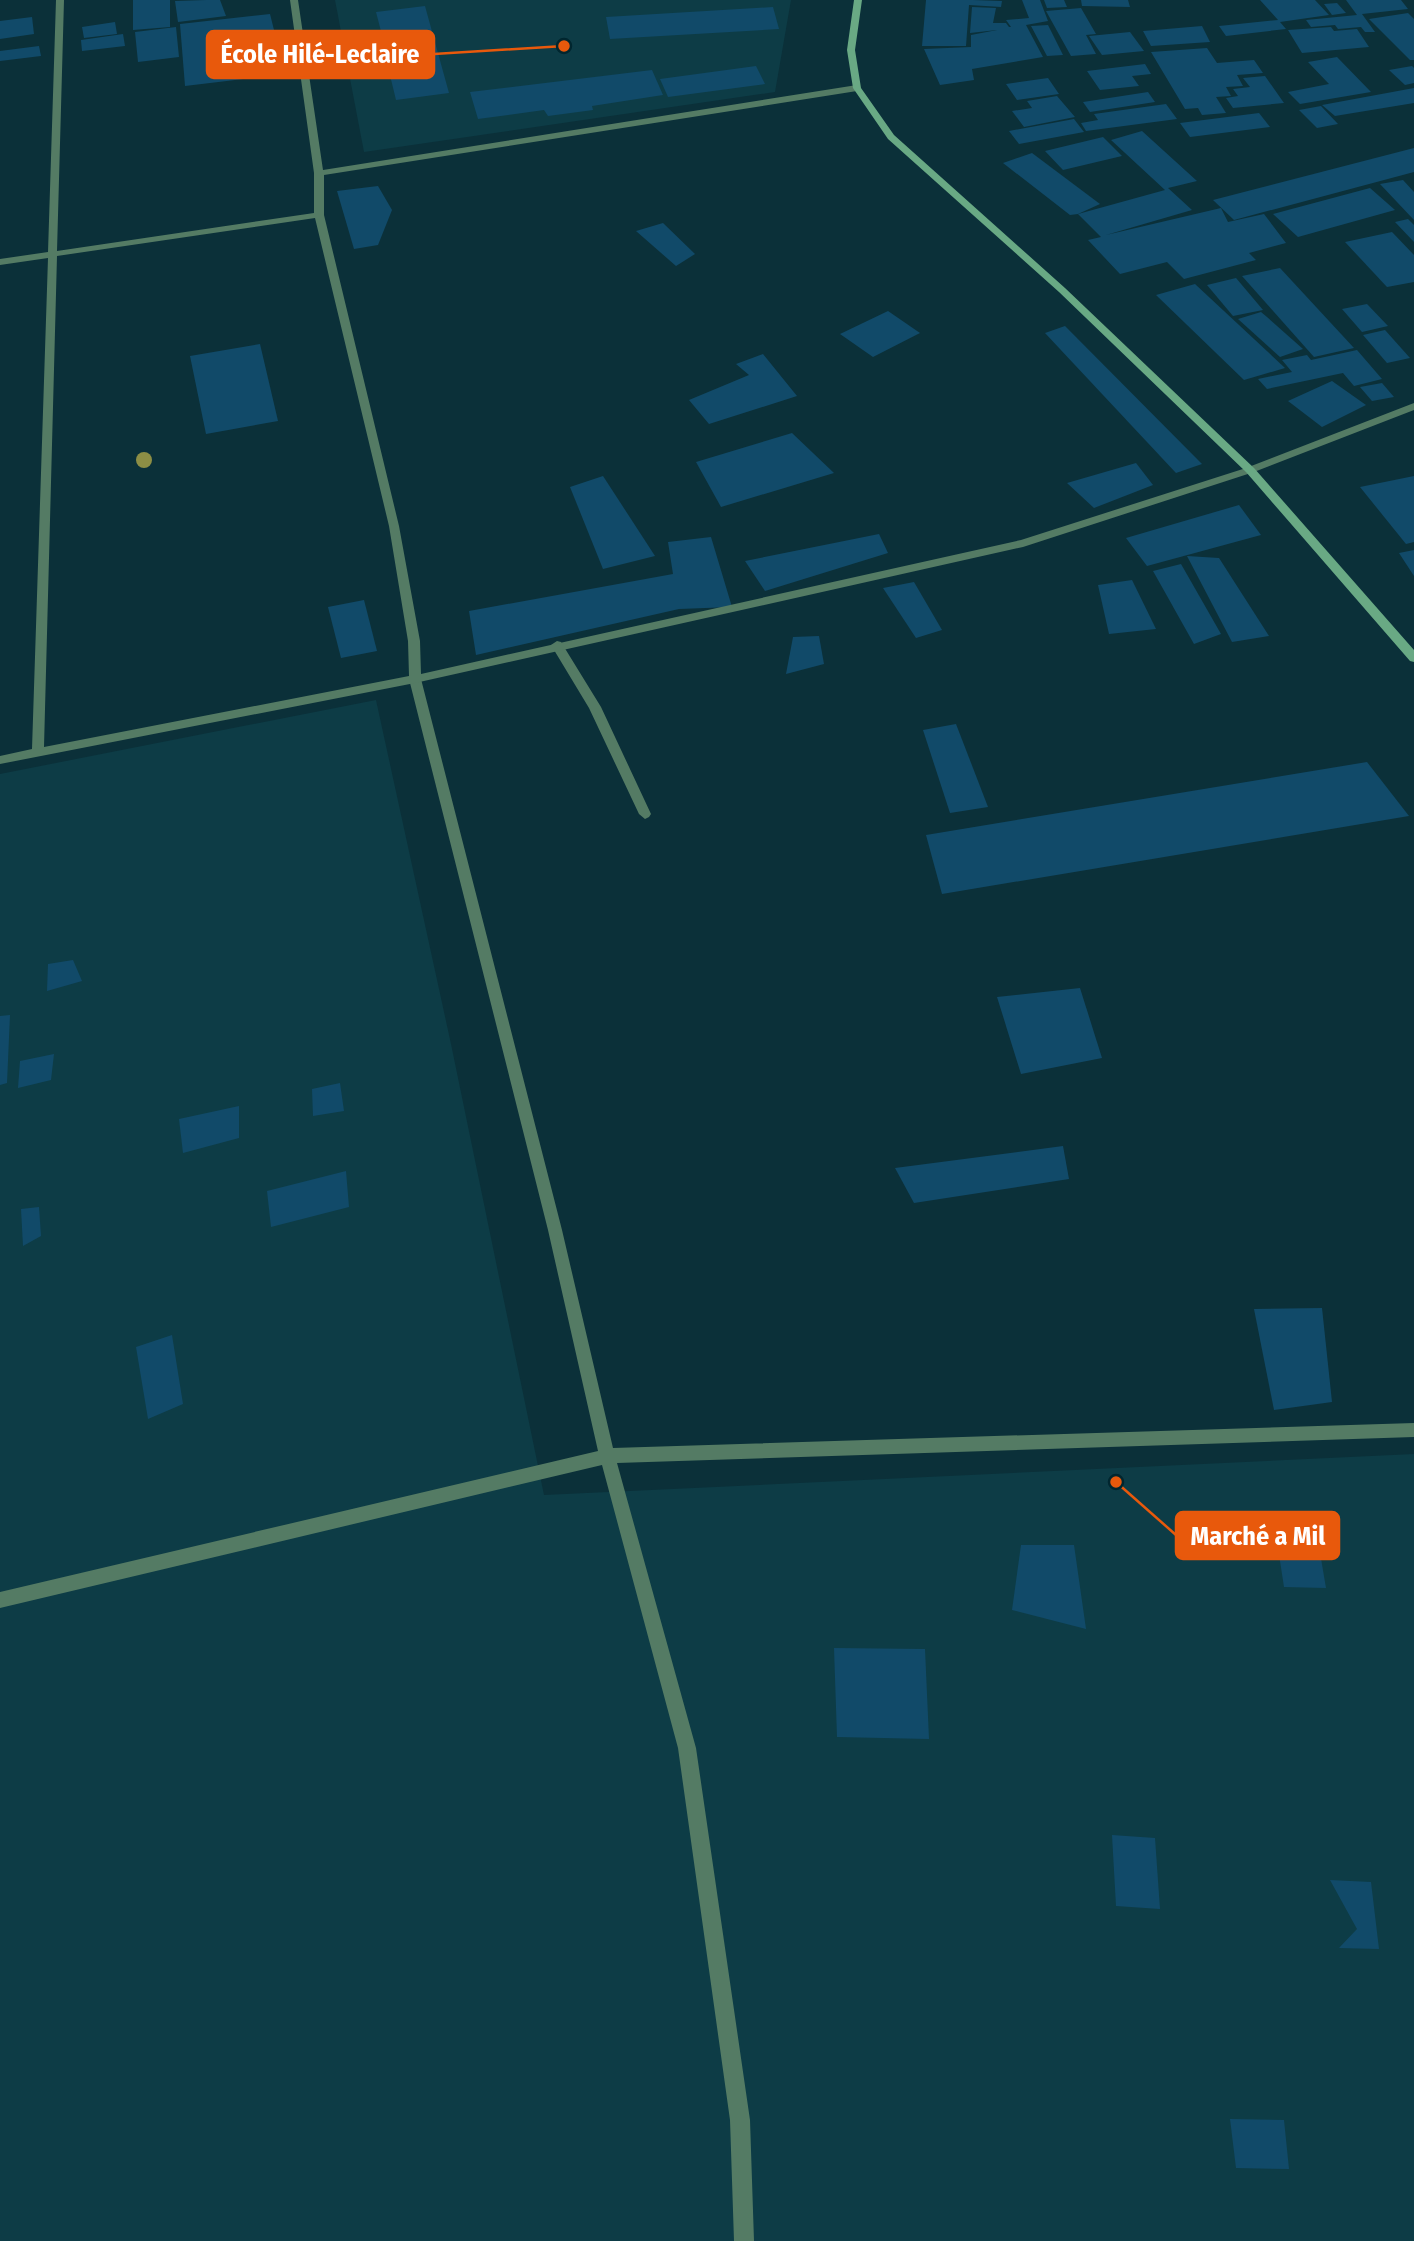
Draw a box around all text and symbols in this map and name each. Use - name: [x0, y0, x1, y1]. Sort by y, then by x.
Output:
- callout: École Hilé-Leclaire: [207, 31, 434, 78]
- text: École Hilé-Leclaire: [220, 38, 420, 70]
- callout: Marché a Mil: [1176, 1512, 1339, 1559]
- text: Marché a Mil: [1191, 1521, 1326, 1552]

